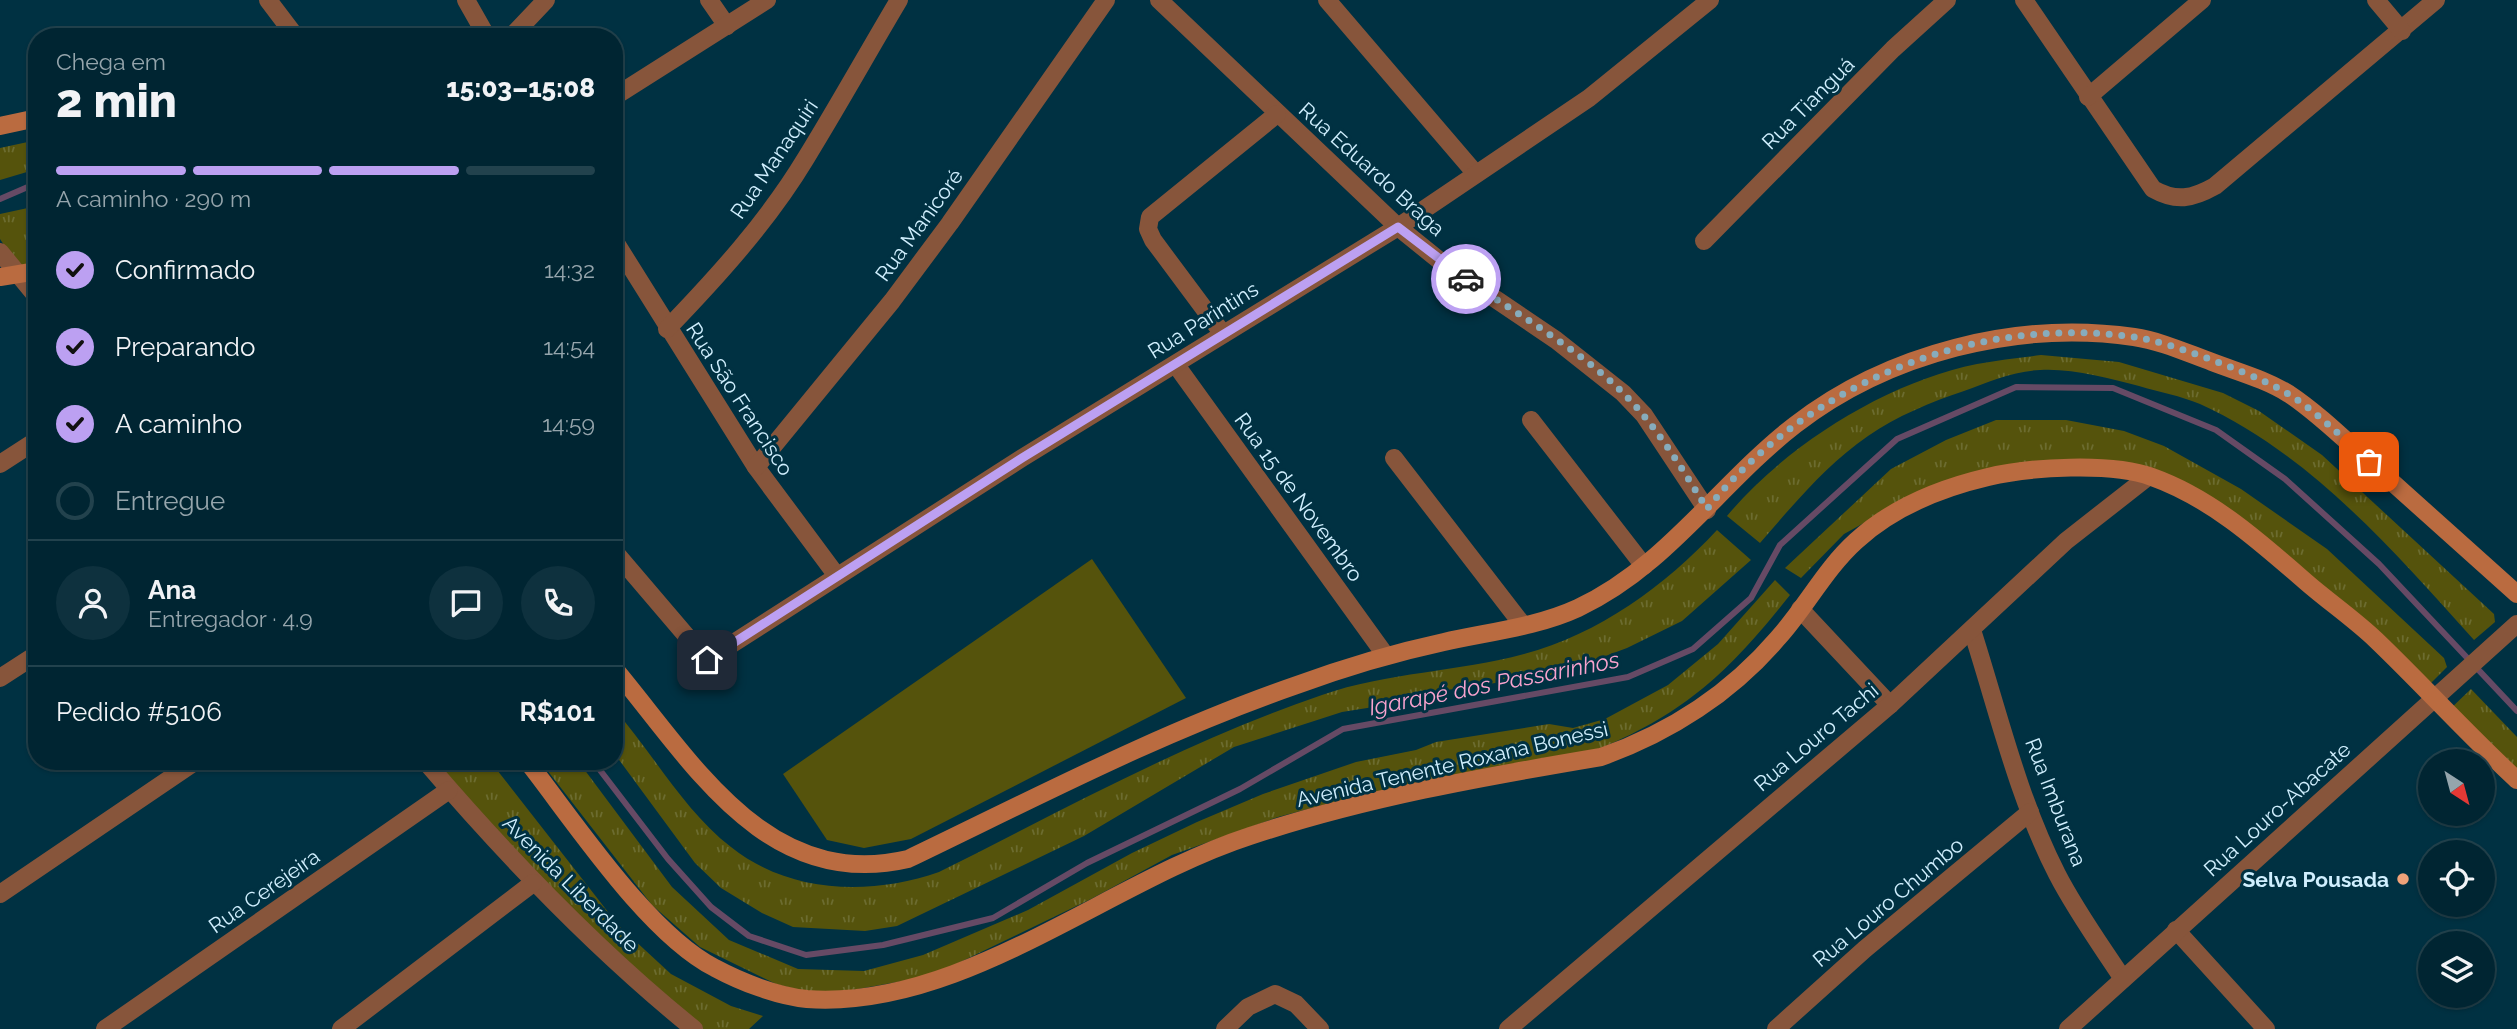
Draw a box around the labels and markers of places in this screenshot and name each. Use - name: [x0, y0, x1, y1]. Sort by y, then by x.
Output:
- pin: [2339, 432, 2399, 492]
- pin: [677, 630, 737, 690]
- place label: Selva Pousada: [2242, 867, 2389, 892]
- marker: Selva Pousada: [2395, 871, 2411, 887]

